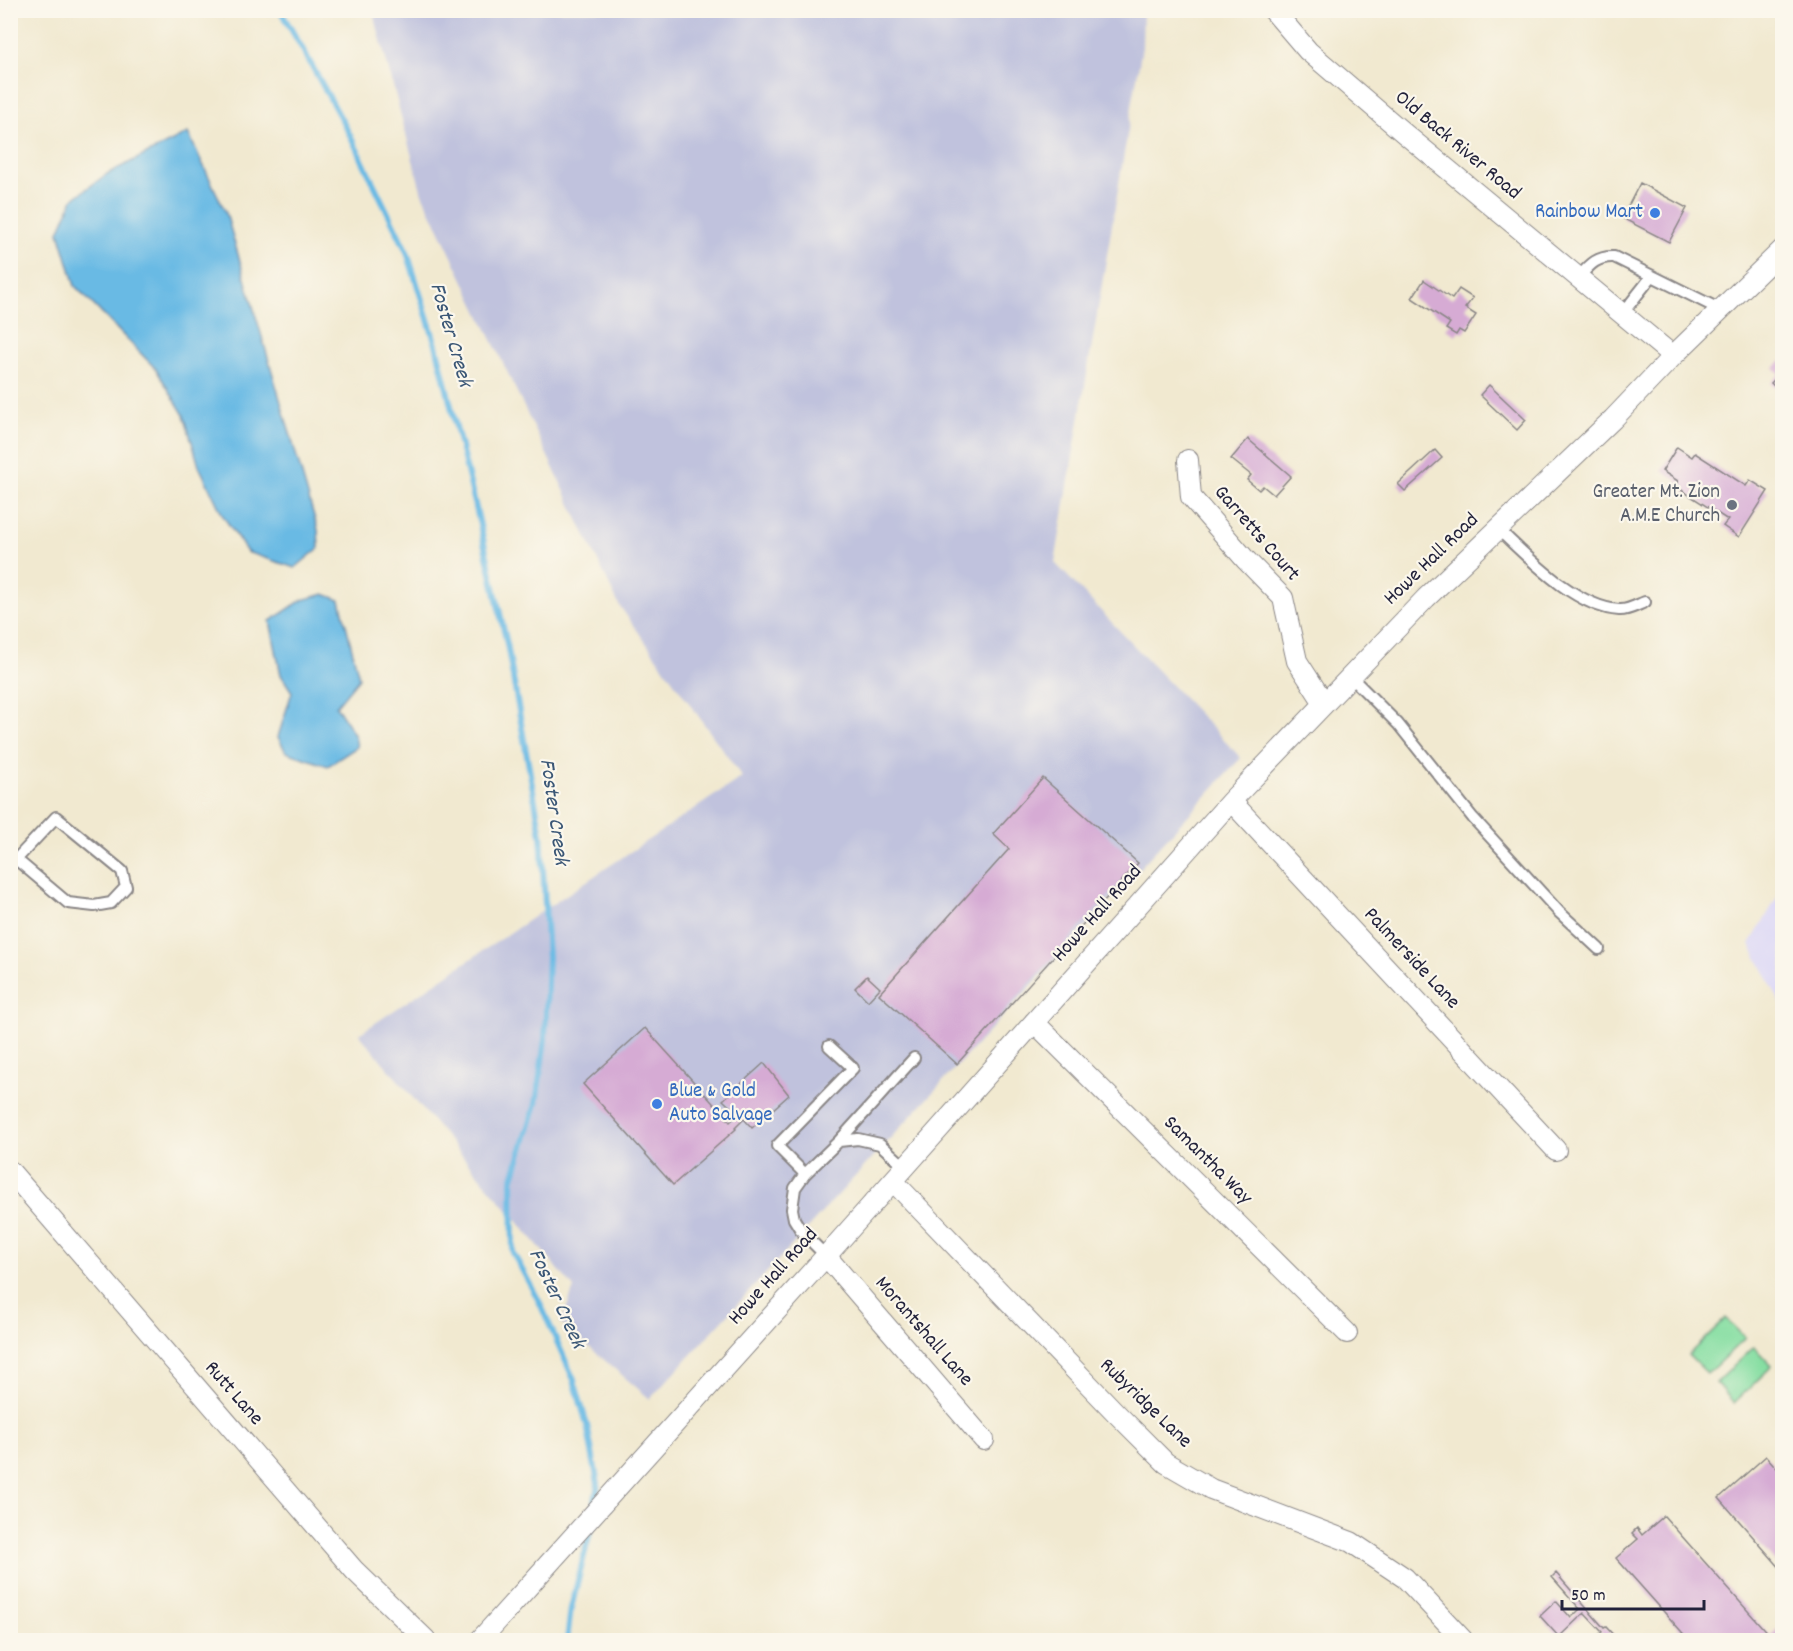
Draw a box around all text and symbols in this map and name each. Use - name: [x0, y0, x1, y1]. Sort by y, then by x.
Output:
- street label: Old Back River Road: [1387, 84, 1527, 208]
- place label: Rainbow Mart: [1535, 198, 1643, 228]
- marker: Rainbow Mart: [1648, 206, 1662, 220]
- water label: Foster Creek: [420, 279, 480, 393]
- place label: Greater Mt. Zion A.M.E Church: [1592, 478, 1720, 532]
- street label: Garretts Court: [1206, 479, 1306, 589]
- marker: Greater Mt. Zion A.M.E Church: [1725, 498, 1739, 512]
- street label: Howe Hall Road: [1378, 507, 1486, 613]
- water label: Foster Creek: [530, 757, 576, 869]
- street label: Howe Hall Road: [1046, 858, 1150, 970]
- street label: Palmerside Lane: [1356, 901, 1466, 1017]
- place label: Blue & Gold Auto Salvage: [669, 1077, 773, 1131]
- marker: Blue & Gold Auto Salvage: [650, 1097, 664, 1111]
- street label: Samantha Way: [1156, 1110, 1259, 1213]
- street label: Howe Hall Road: [722, 1221, 826, 1333]
- water label: Foster Creek: [519, 1244, 594, 1356]
- street label: Morantshall Lane: [867, 1270, 979, 1394]
- street label: Rubyridge Lane: [1092, 1352, 1198, 1456]
- street label: Rutt Lane: [196, 1355, 270, 1433]
- scale bar: [1562, 1573, 1704, 1611]
- text: 50 m: [1571, 1584, 1606, 1609]

